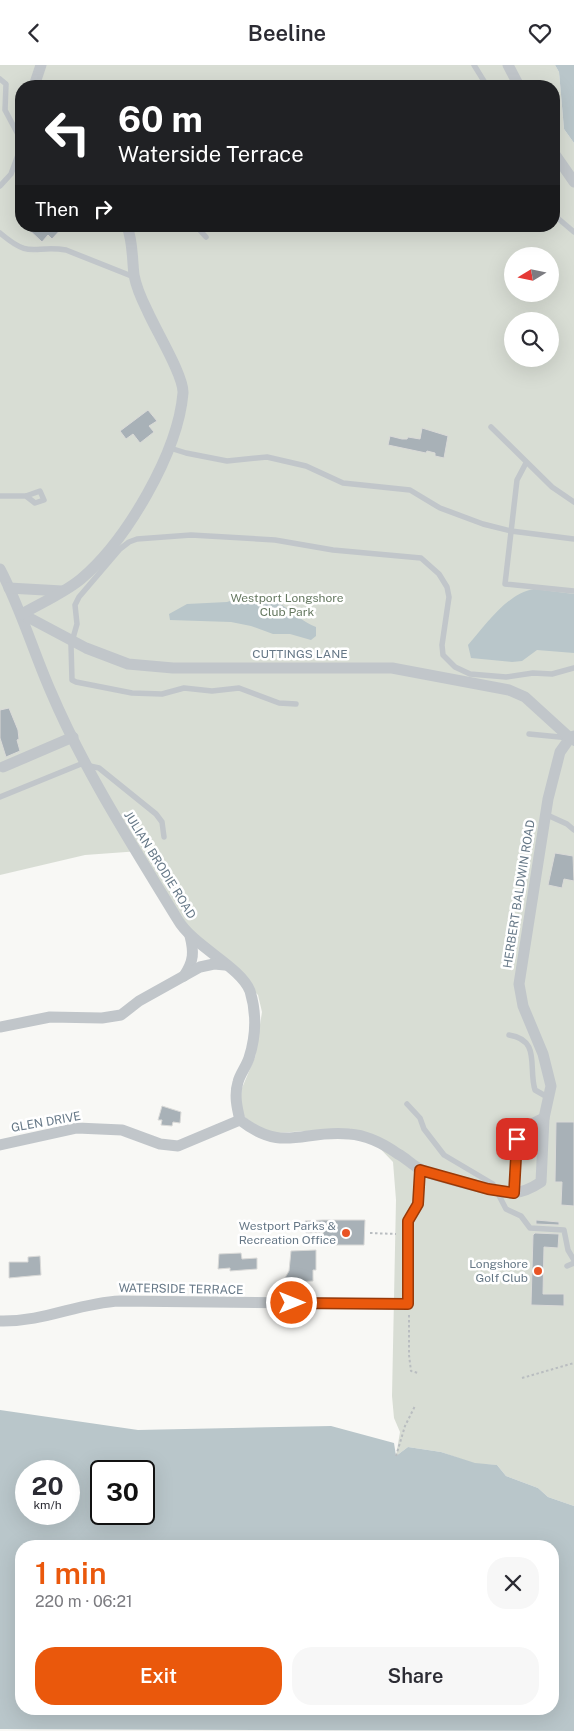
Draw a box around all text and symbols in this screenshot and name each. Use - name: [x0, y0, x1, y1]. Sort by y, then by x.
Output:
- icon: back: [20, 19, 48, 47]
- icon: heart: [526, 19, 554, 47]
- text: Beeline: [248, 20, 326, 46]
- text: 60 m: [118, 99, 203, 140]
- icon: left: [35, 100, 100, 165]
- text: Waterside Terrace: [118, 141, 304, 167]
- icon: right: [89, 195, 117, 223]
- text: Then: [35, 198, 79, 220]
- north arrow: [504, 247, 559, 303]
- map controls: [504, 247, 559, 367]
- button: search: [504, 312, 559, 367]
- park label: Westport Longshore Club Park: [230, 591, 344, 619]
- street label: CUTTINGS LANE: [252, 647, 348, 661]
- street label: JULIAN BRODIE ROAD: [121, 809, 199, 921]
- street label: HERBERT BALDWIN ROAD: [500, 819, 538, 969]
- street label: GLEN DRIVE: [10, 1109, 82, 1135]
- pin: [496, 1118, 538, 1160]
- icon: arrive: [503, 1125, 531, 1153]
- place label: Westport Parks & Recreation Office: [239, 1219, 336, 1247]
- marker: Westport Parks & Recreation Office: [340, 1227, 352, 1239]
- place label: Longshore Golf Club: [469, 1257, 528, 1285]
- marker: Longshore Golf Club: [532, 1265, 544, 1277]
- position arrow: [265, 1276, 317, 1328]
- street label: WATERSIDE TERRACE: [118, 1281, 244, 1297]
- speed limit sign: 30: [90, 1460, 155, 1525]
- text: 20: [32, 1471, 64, 1501]
- text: km/h: [33, 1498, 62, 1512]
- text: 1 min: [35, 1555, 106, 1591]
- button: close: [487, 1557, 539, 1609]
- text: 220 m · 06:21: [35, 1592, 133, 1611]
- button: Exit: [35, 1647, 282, 1705]
- button: Share: [292, 1647, 539, 1705]

